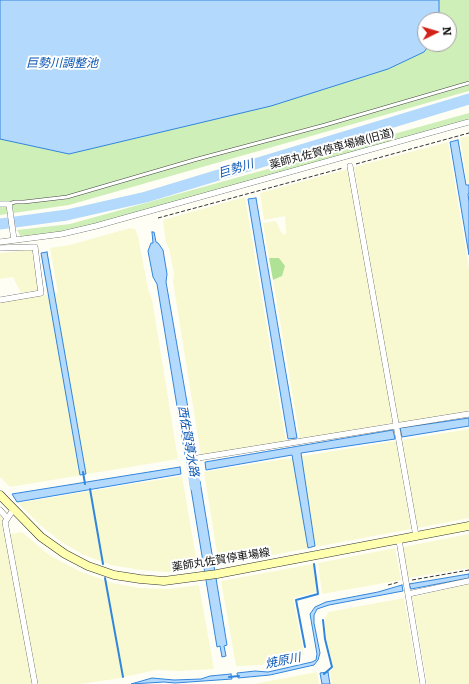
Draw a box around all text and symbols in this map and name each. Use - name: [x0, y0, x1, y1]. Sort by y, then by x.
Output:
- north arrow: [417, 12, 457, 52]
- text: N: [440, 26, 456, 36]
- water label: 巨勢川調整池: [26, 56, 98, 70]
- street label: 薬師丸佐賀停車場線(旧道): [268, 126, 396, 172]
- water label: 巨勢川: [217, 157, 255, 181]
- water label: 西佐賀導水路: [175, 404, 201, 478]
- street label: 薬師丸佐賀停車場線: [171, 546, 271, 574]
- water label: 焼原川: [264, 650, 302, 672]

